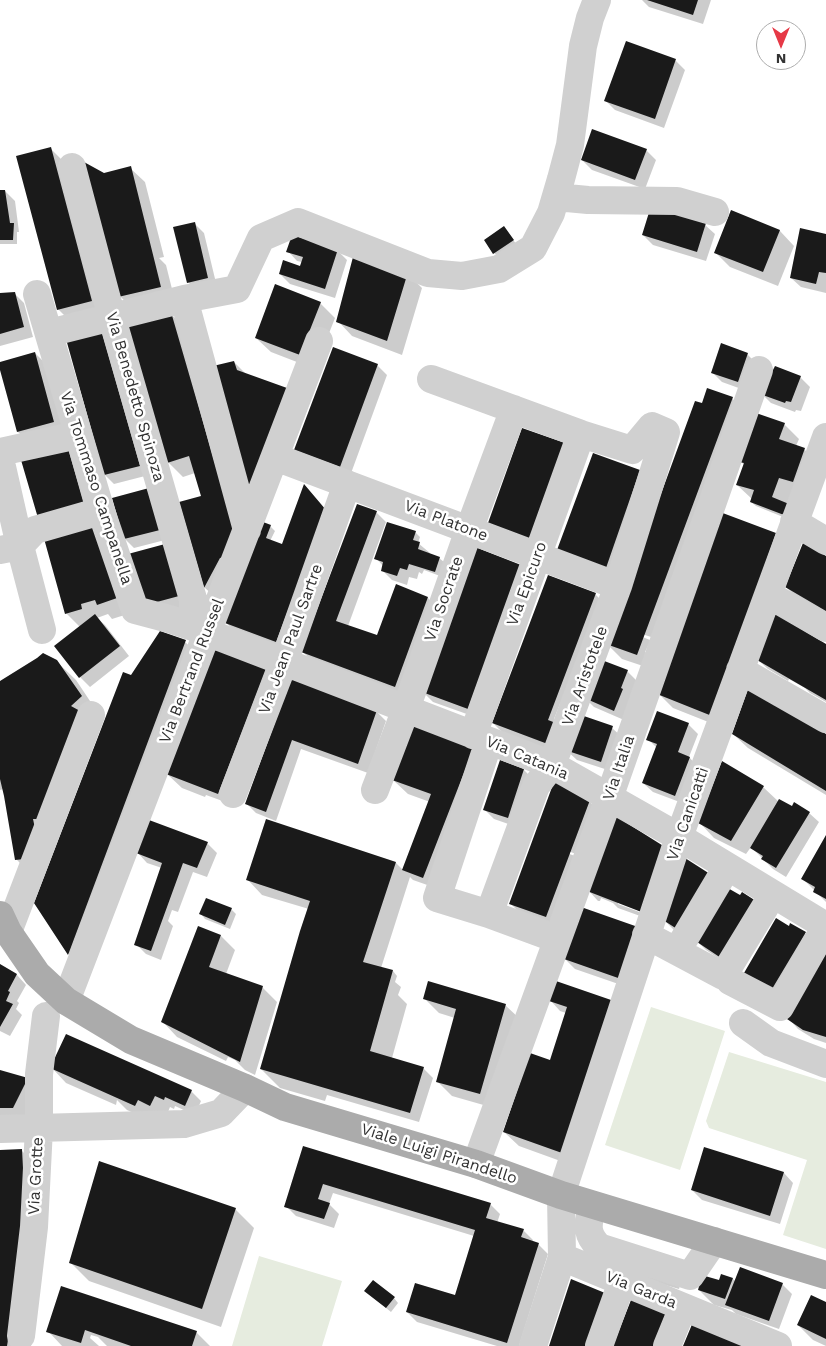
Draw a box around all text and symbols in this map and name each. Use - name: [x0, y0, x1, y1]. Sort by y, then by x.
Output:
- north arrow: [756, 20, 806, 70]
- text: N: [776, 51, 786, 67]
- street label: Via Benedetto Spinoza: [102, 310, 168, 484]
- street label: Via Tommaso Campanella: [56, 389, 136, 587]
- street label: Via Platone: [401, 496, 491, 546]
- street label: Via Epicuro: [503, 539, 551, 629]
- street label: Via Socrate: [420, 554, 468, 644]
- street label: Via Jean Paul Sartre: [255, 561, 327, 717]
- street label: Via Bertrand Russel: [156, 596, 228, 746]
- street label: Via Aristotele: [558, 623, 612, 729]
- street label: Via Catania: [483, 732, 571, 784]
- street label: Via Italia: [599, 733, 639, 803]
- street label: Via Canicattì: [663, 765, 713, 863]
- street label: Viale Luigi Pirandello: [359, 1120, 519, 1188]
- street label: Via Grotte: [24, 1137, 48, 1215]
- street label: Via Garda: [603, 1267, 679, 1313]

